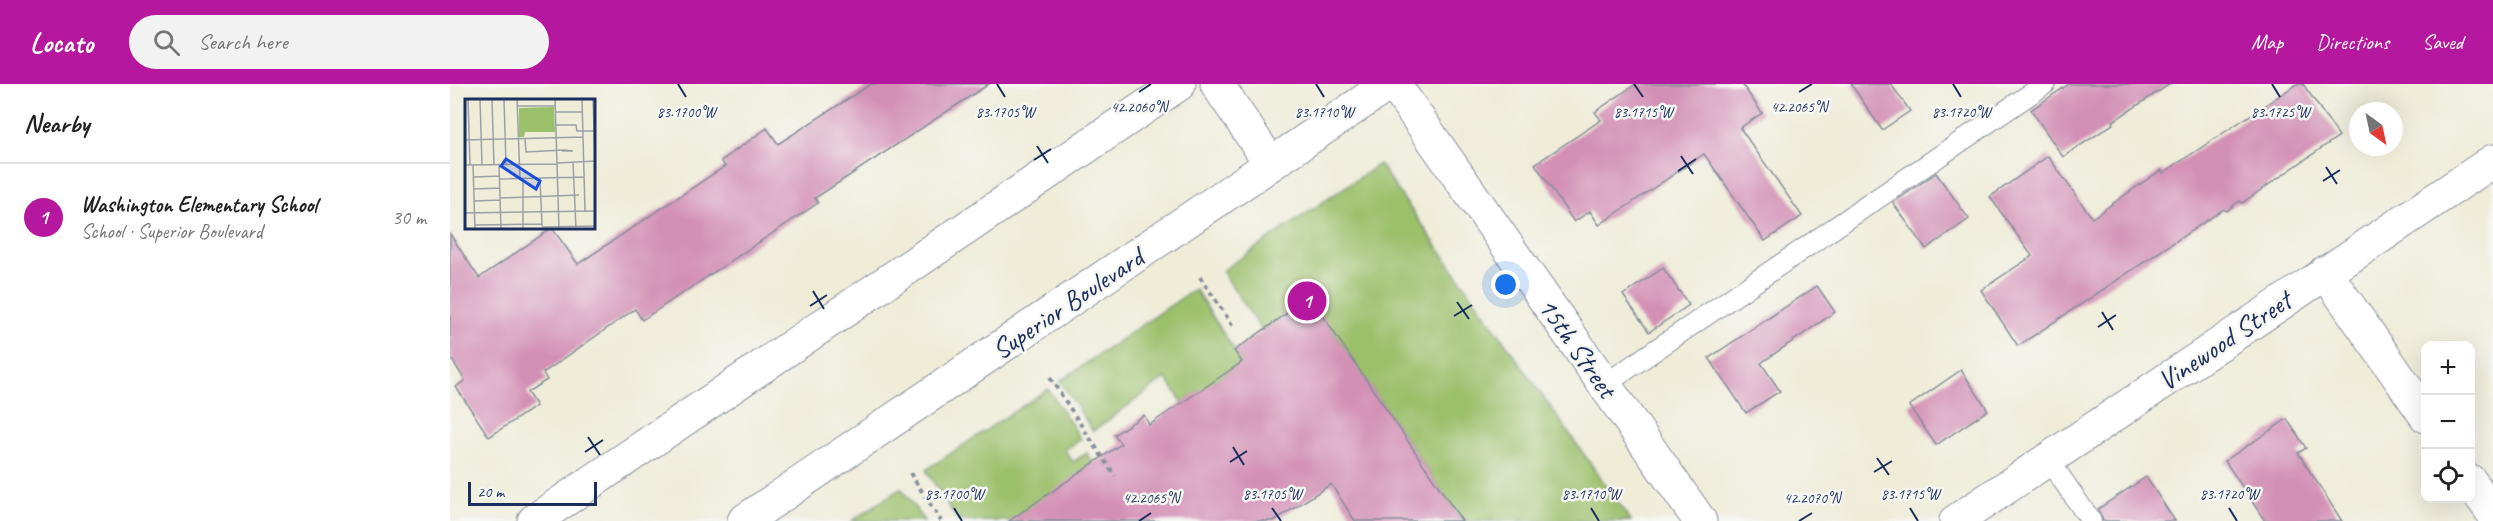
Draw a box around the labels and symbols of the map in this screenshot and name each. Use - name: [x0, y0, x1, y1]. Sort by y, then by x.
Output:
- text: 42.2060°N: [1111, 98, 1170, 117]
- text: 42.2065°N: [1771, 98, 1830, 117]
- inset map: [465, 99, 596, 230]
- north arrow: [2349, 102, 2403, 156]
- text: 83.1700°W: [657, 103, 718, 122]
- text: 83.1705°W: [976, 103, 1037, 122]
- text: 83.1710°W: [1295, 103, 1356, 122]
- text: 83.1715°W: [1614, 103, 1675, 122]
- text: 83.1720°W: [1932, 103, 1993, 122]
- text: 83.1725°W: [2251, 103, 2312, 122]
- street label: Superior Boulevard: [985, 238, 1153, 367]
- your location: [1491, 270, 1520, 299]
- pin: 1: [1288, 278, 1326, 324]
- street label: Vinewood Street: [2151, 281, 2301, 398]
- street label: 15th Street: [1530, 290, 1626, 406]
- scale bar: [468, 479, 597, 506]
- text: 83.1700°W: [925, 485, 986, 504]
- text: 83.1705°W: [1243, 485, 1304, 504]
- text: 83.1710°W: [1562, 485, 1623, 504]
- text: 83.1715°W: [1881, 485, 1942, 504]
- text: 83.1720°W: [2200, 485, 2261, 504]
- text: 42.2065°N: [1123, 489, 1182, 508]
- text: 42.2070°N: [1784, 489, 1843, 508]

